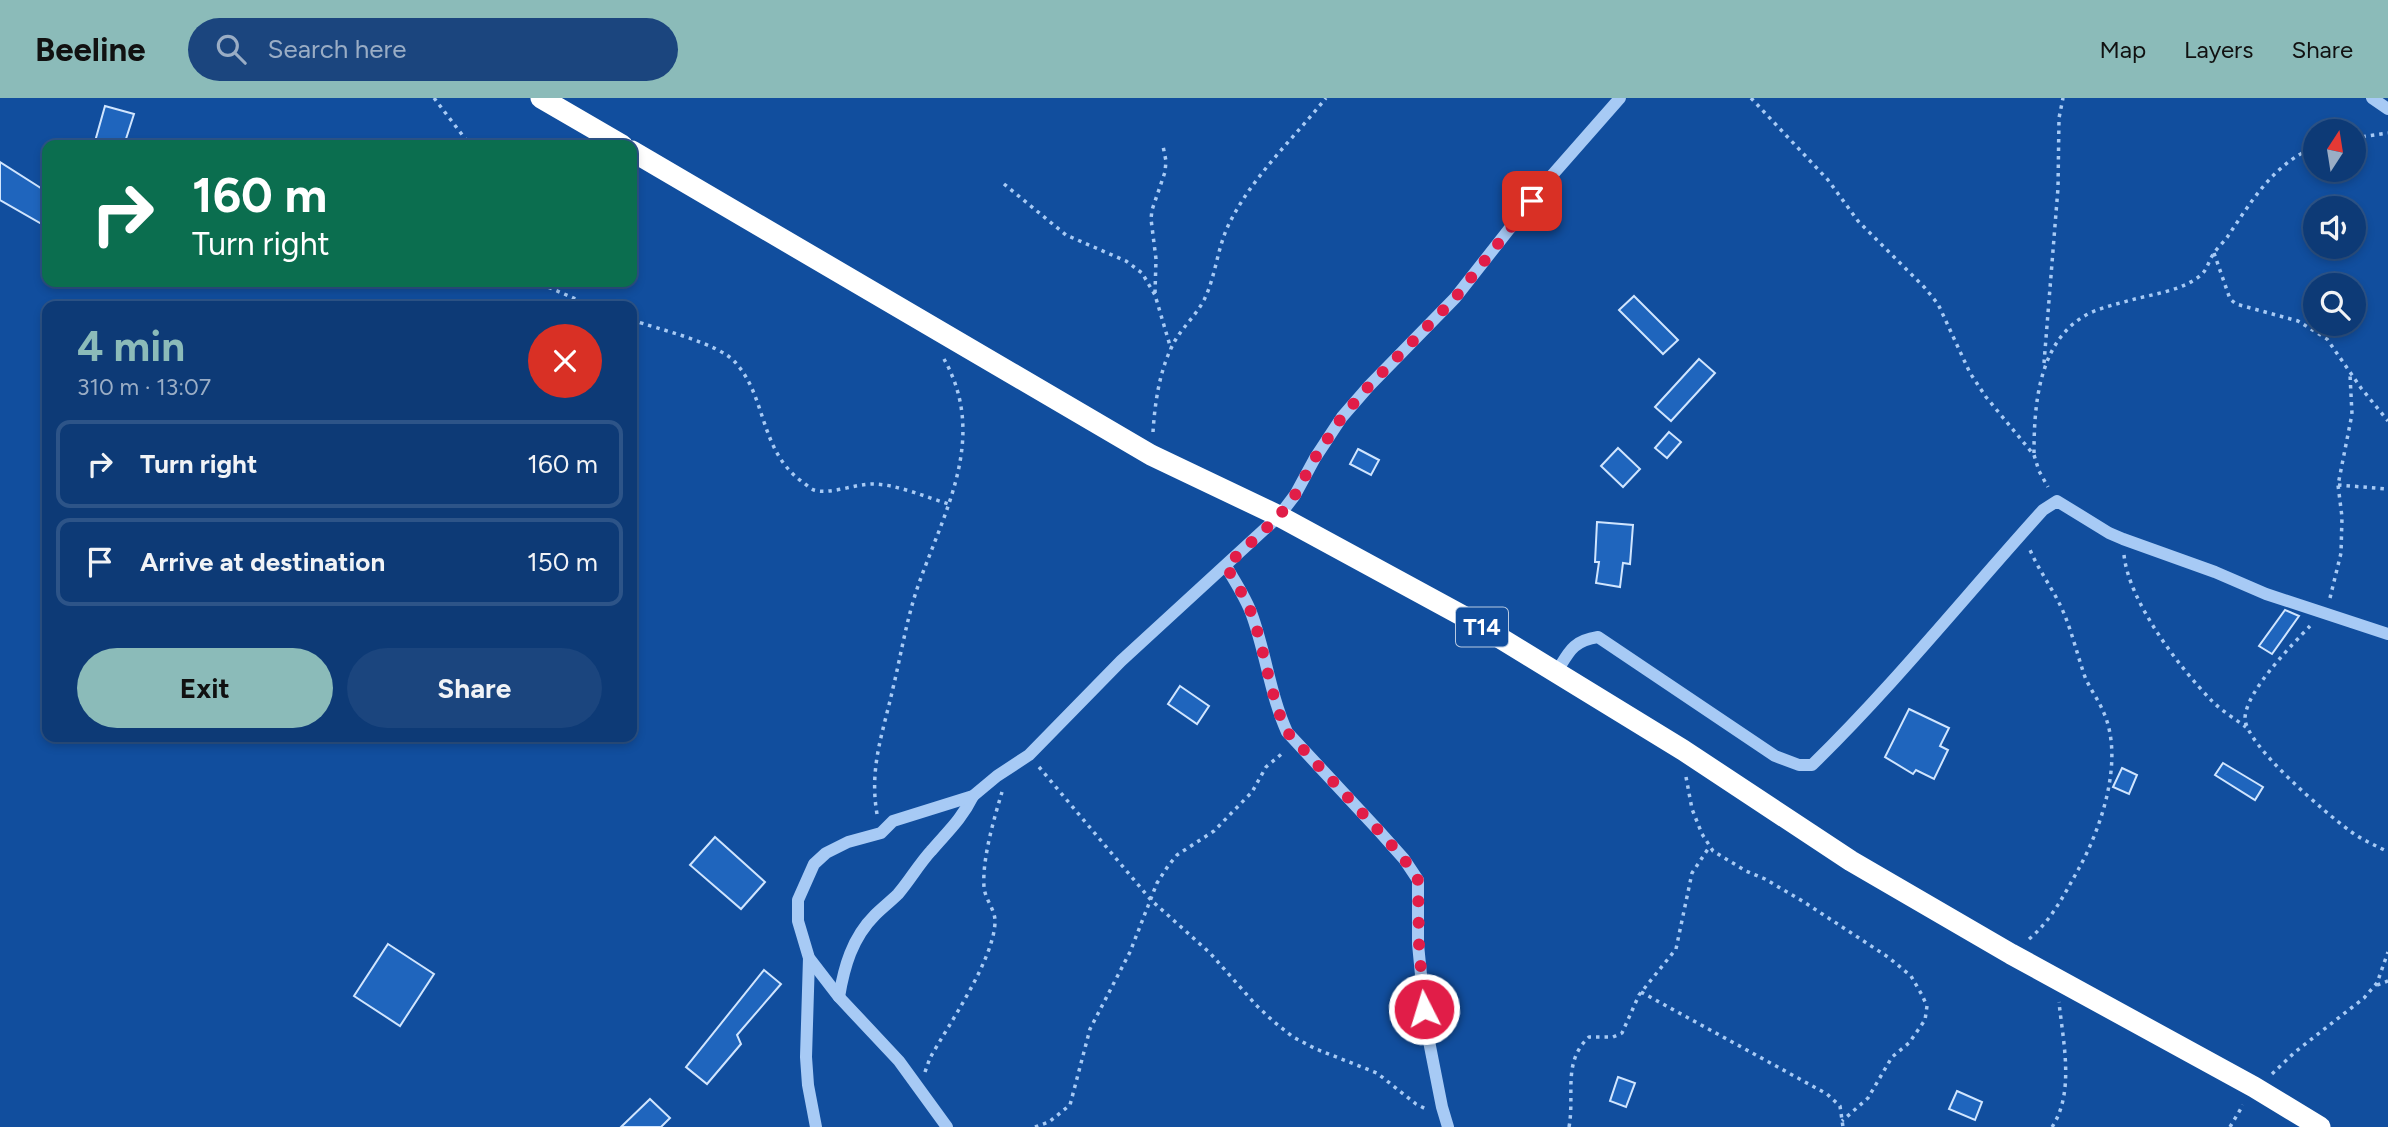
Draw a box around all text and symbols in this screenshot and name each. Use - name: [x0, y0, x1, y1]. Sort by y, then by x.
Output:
- search box: [188, 18, 678, 81]
- text: Beeline: [35, 30, 146, 69]
- icon: search: [212, 30, 250, 68]
- text: Search here: [268, 33, 406, 65]
- text: Map: [2099, 35, 2146, 64]
- text: Layers: [2184, 35, 2253, 64]
- text: Share: [2291, 35, 2353, 64]
- north arrow: [2303, 119, 2366, 182]
- map controls: [2303, 119, 2366, 336]
- text: 160 m: [192, 165, 327, 224]
- icon: right: [77, 168, 168, 259]
- pin: [1502, 171, 1562, 231]
- icon: arrive: [1513, 182, 1551, 220]
- button: sound: [2303, 196, 2366, 259]
- text: Turn right: [192, 225, 330, 263]
- button: search: [2303, 273, 2366, 336]
- text: 4 min: [77, 321, 185, 372]
- button: close: [528, 324, 602, 398]
- text: 310 m · 13:07: [77, 373, 211, 401]
- icon: right: [81, 445, 119, 483]
- text: Turn right: [140, 448, 257, 480]
- text: 160 m: [527, 448, 598, 480]
- icon: arrive: [81, 543, 119, 581]
- text: Arrive at destination: [140, 546, 385, 578]
- text: 150 m: [527, 546, 598, 578]
- road number: T14: [1456, 607, 1508, 646]
- button: Exit: [77, 648, 333, 728]
- button: Share: [347, 648, 602, 728]
- position arrow: [1387, 972, 1461, 1046]

